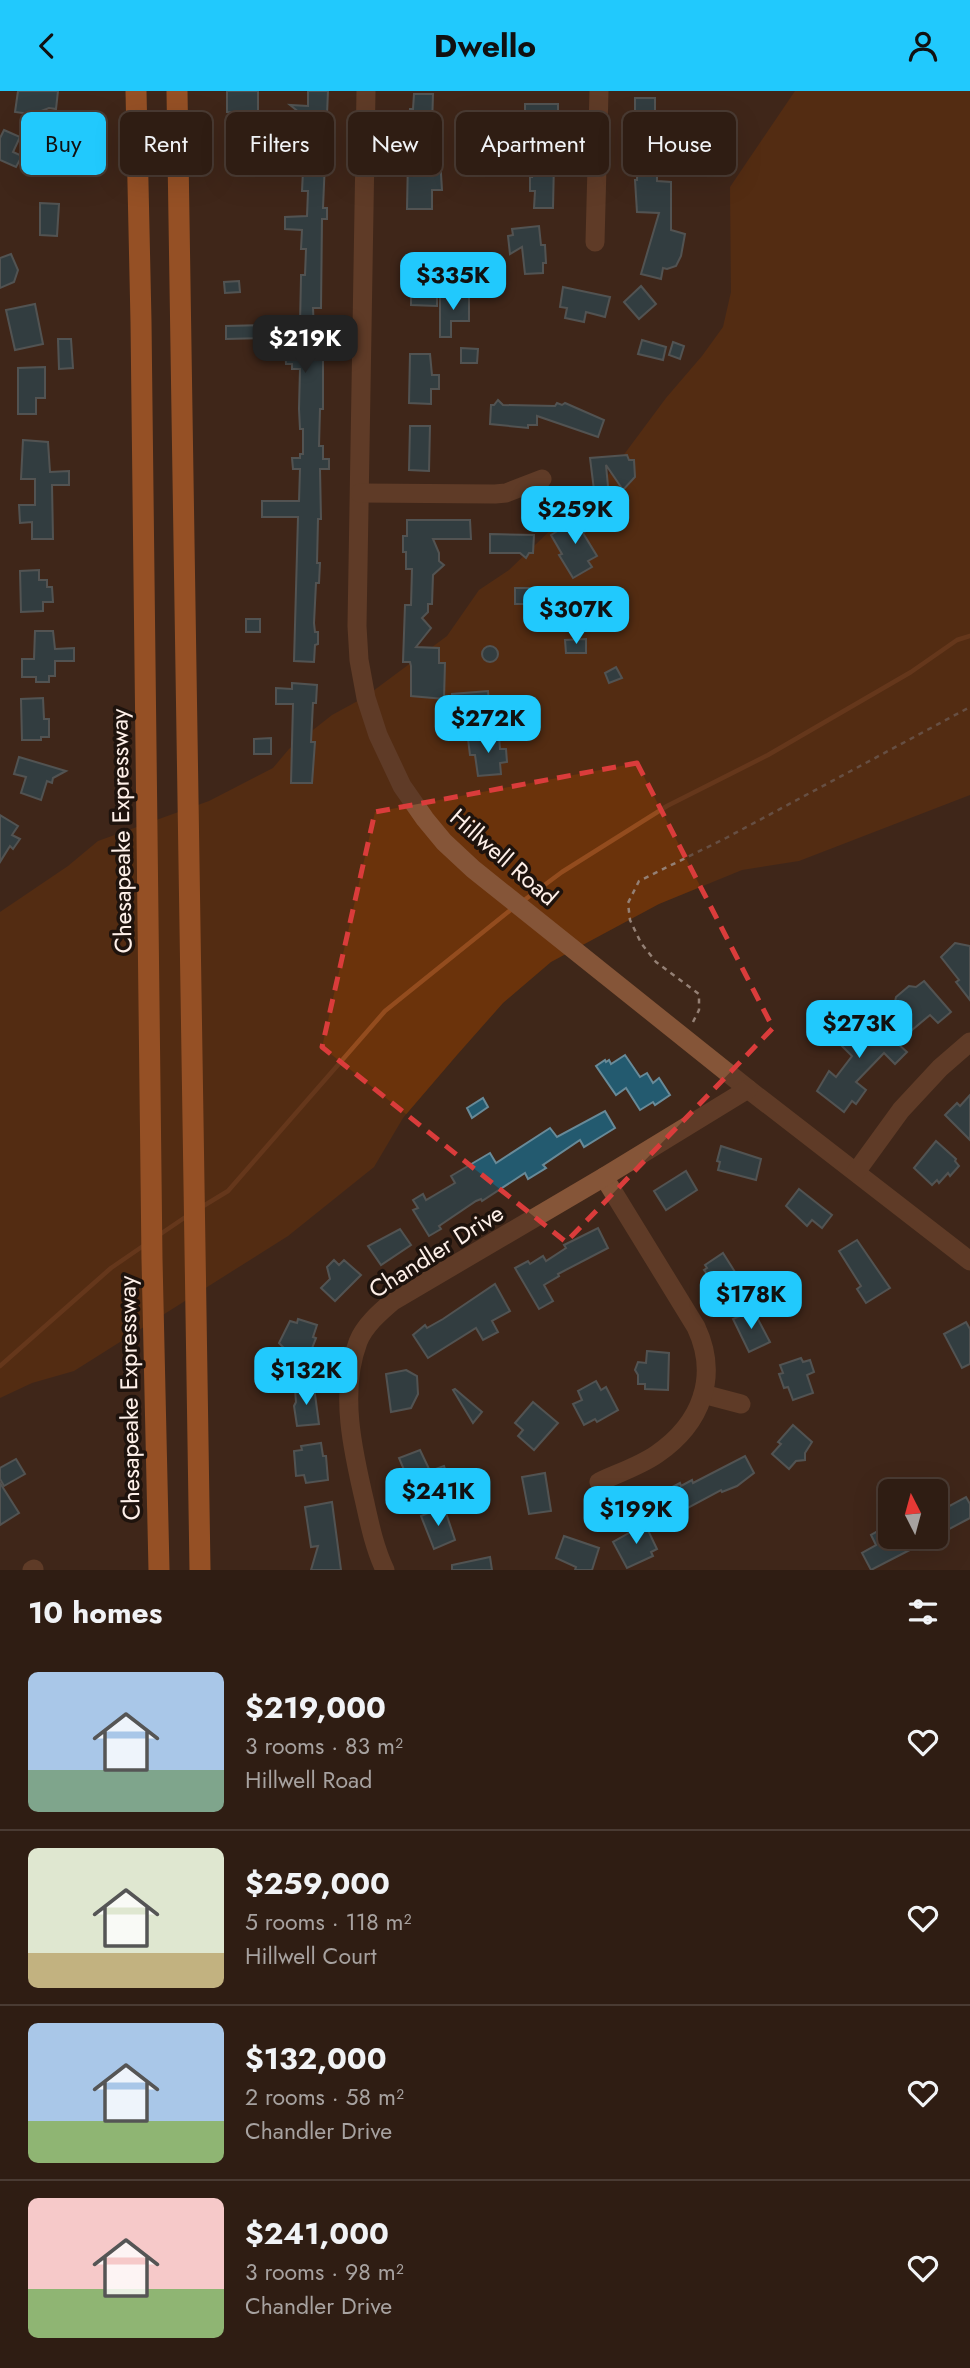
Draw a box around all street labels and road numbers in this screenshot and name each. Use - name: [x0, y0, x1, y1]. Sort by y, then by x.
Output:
- street label: Chesapeake Expressway: [101, 708, 141, 954]
- street label: Hillwell Road: [442, 800, 566, 914]
- street label: Chandler Drive: [362, 1195, 510, 1307]
- street label: Chesapeake Expressway: [109, 1275, 149, 1521]

